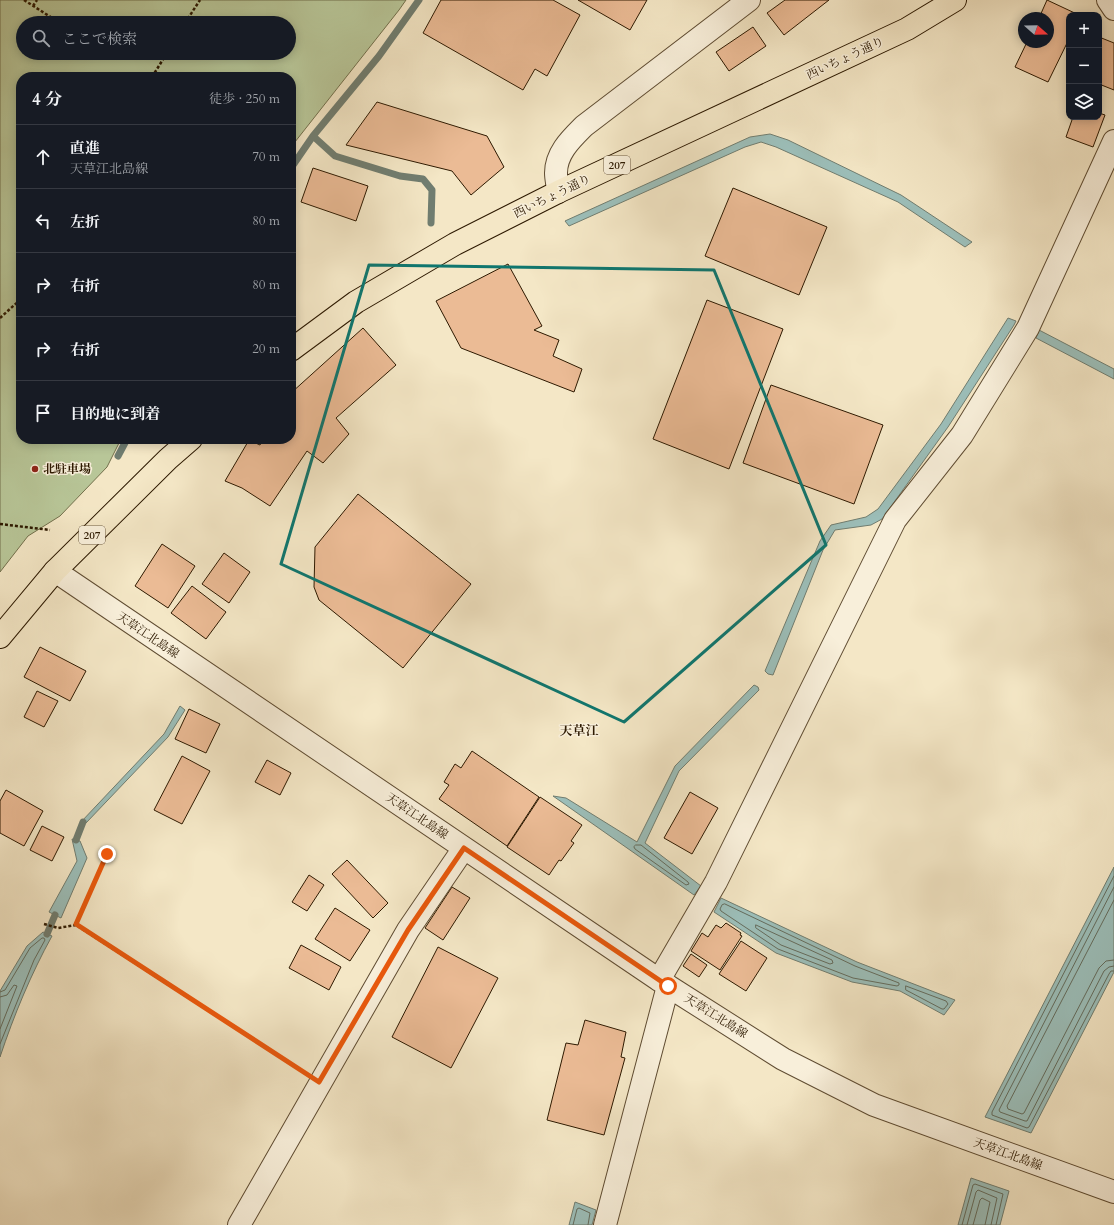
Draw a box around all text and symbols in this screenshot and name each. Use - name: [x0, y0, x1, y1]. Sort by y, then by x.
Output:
- north arrow: [1018, 12, 1054, 48]
- map controls: [1066, 12, 1102, 120]
- button: +: [1066, 12, 1102, 48]
- search box: [16, 16, 296, 60]
- icon: search: [30, 27, 52, 49]
- text: ここで検索: [62, 29, 137, 49]
- street label: 西いちょう通り: [804, 33, 886, 83]
- button: −: [1066, 48, 1102, 84]
- button: layers: [1066, 84, 1102, 120]
- text: 4 分: [32, 88, 62, 111]
- text: 徒歩 · 250 m: [209, 90, 280, 108]
- text: 直進: [70, 138, 100, 158]
- icon: ahead: [32, 146, 54, 168]
- text: 70 m: [252, 148, 280, 166]
- road number: 207: [604, 156, 630, 174]
- text: 天草江北島線: [70, 160, 148, 178]
- street label: 西いちょう通り: [511, 170, 593, 222]
- icon: left: [32, 210, 54, 232]
- text: 左折: [70, 212, 100, 232]
- text: 80 m: [252, 212, 280, 230]
- icon: right: [32, 274, 54, 296]
- text: 右折: [70, 276, 100, 296]
- text: 80 m: [252, 276, 280, 294]
- icon: right: [32, 338, 54, 360]
- text: 右折: [70, 340, 100, 360]
- text: 20 m: [252, 340, 280, 358]
- icon: arrive: [32, 402, 54, 424]
- text: 目的地に到着: [70, 404, 160, 424]
- place label: 北駐車場: [43, 461, 91, 477]
- marker: 北駐車場: [30, 464, 40, 474]
- road number: 207: [79, 526, 105, 544]
- street label: 天草江北島線: [114, 608, 182, 662]
- district label: 天草江: [559, 722, 599, 740]
- street label: 天草江北島線: [383, 789, 451, 843]
- route end: [98, 845, 116, 863]
- route start: [659, 977, 677, 995]
- street label: 天草江北島線: [681, 990, 751, 1042]
- street label: 天草江北島線: [971, 1134, 1045, 1174]

